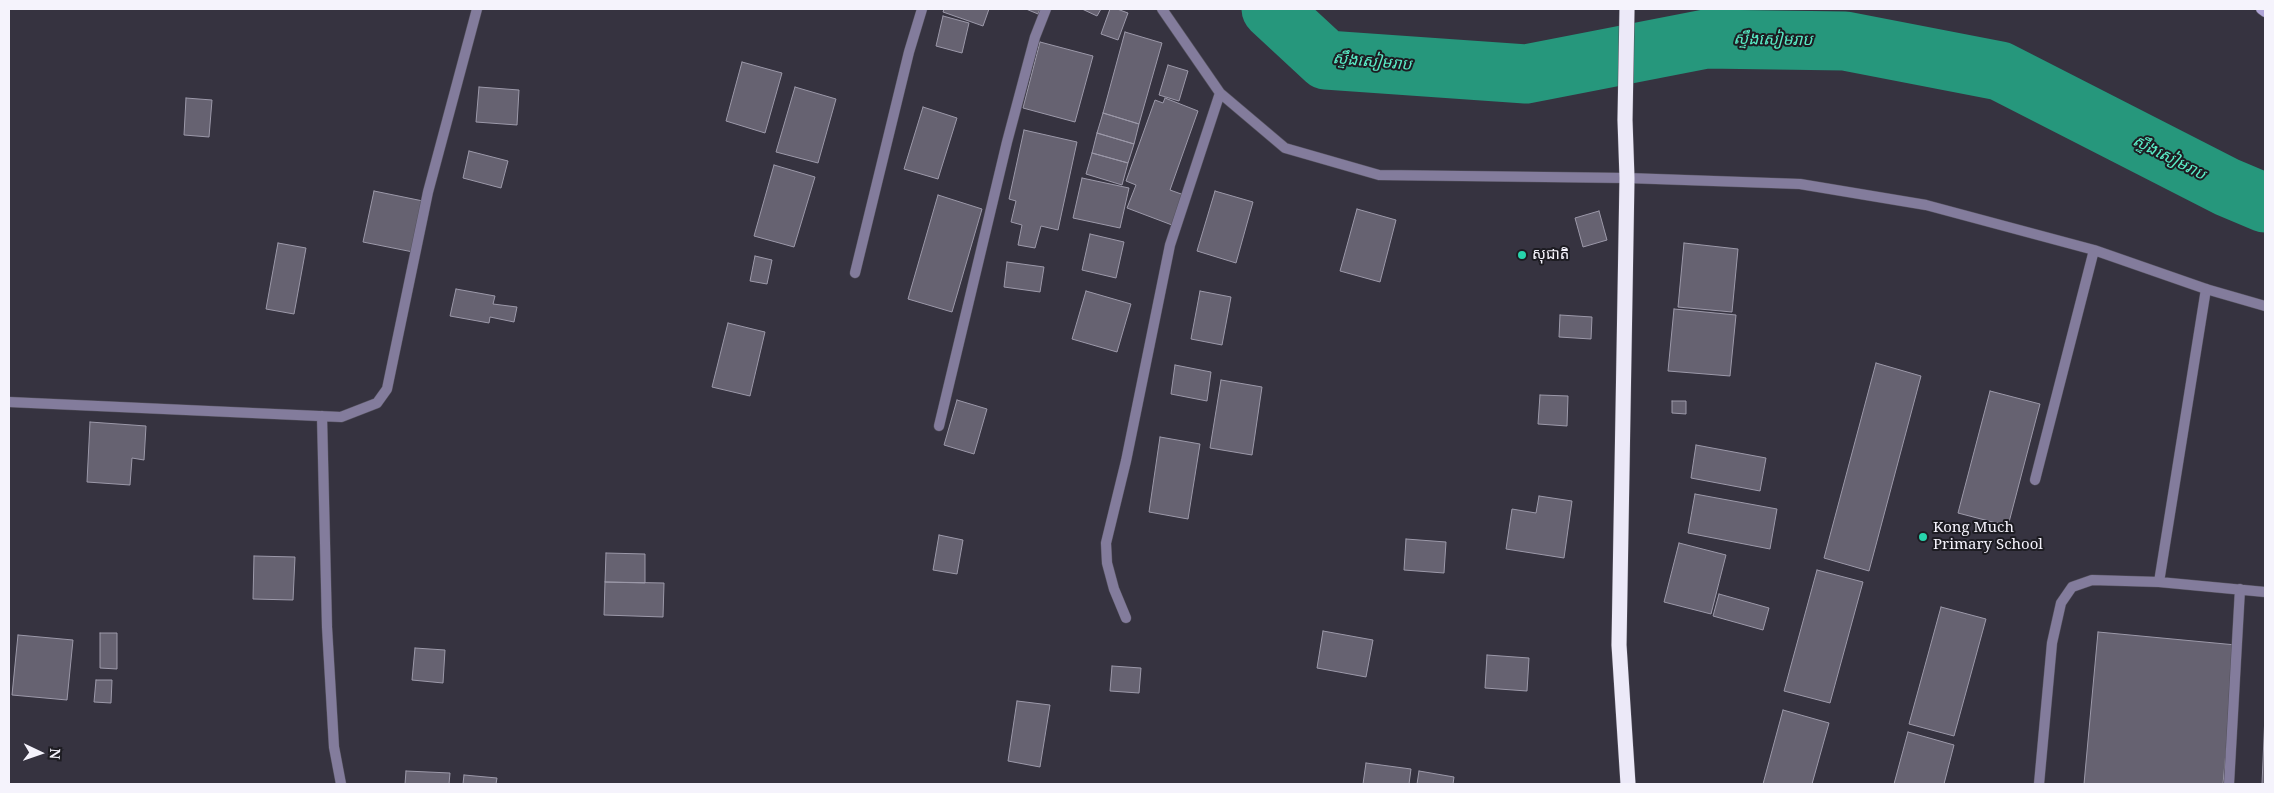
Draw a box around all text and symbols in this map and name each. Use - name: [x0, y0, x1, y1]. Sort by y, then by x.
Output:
- water label: ស្ទឹងសៀមរាប: [1733, 30, 1813, 50]
- water label: ស្ទឹងសៀមរាប: [1332, 49, 1412, 75]
- water label: ស្ទឹងសៀមរាប: [2129, 131, 2209, 185]
- place label: សុជាតិ: [1532, 246, 1569, 264]
- marker: សុជាតិ: [1516, 249, 1528, 261]
- place label: Kong Much Primary School: [1933, 519, 2043, 554]
- marker: Kong Much Primary School: [1917, 531, 1929, 543]
- north arrow: [15, 728, 65, 778]
- text: N: [46, 748, 65, 760]

